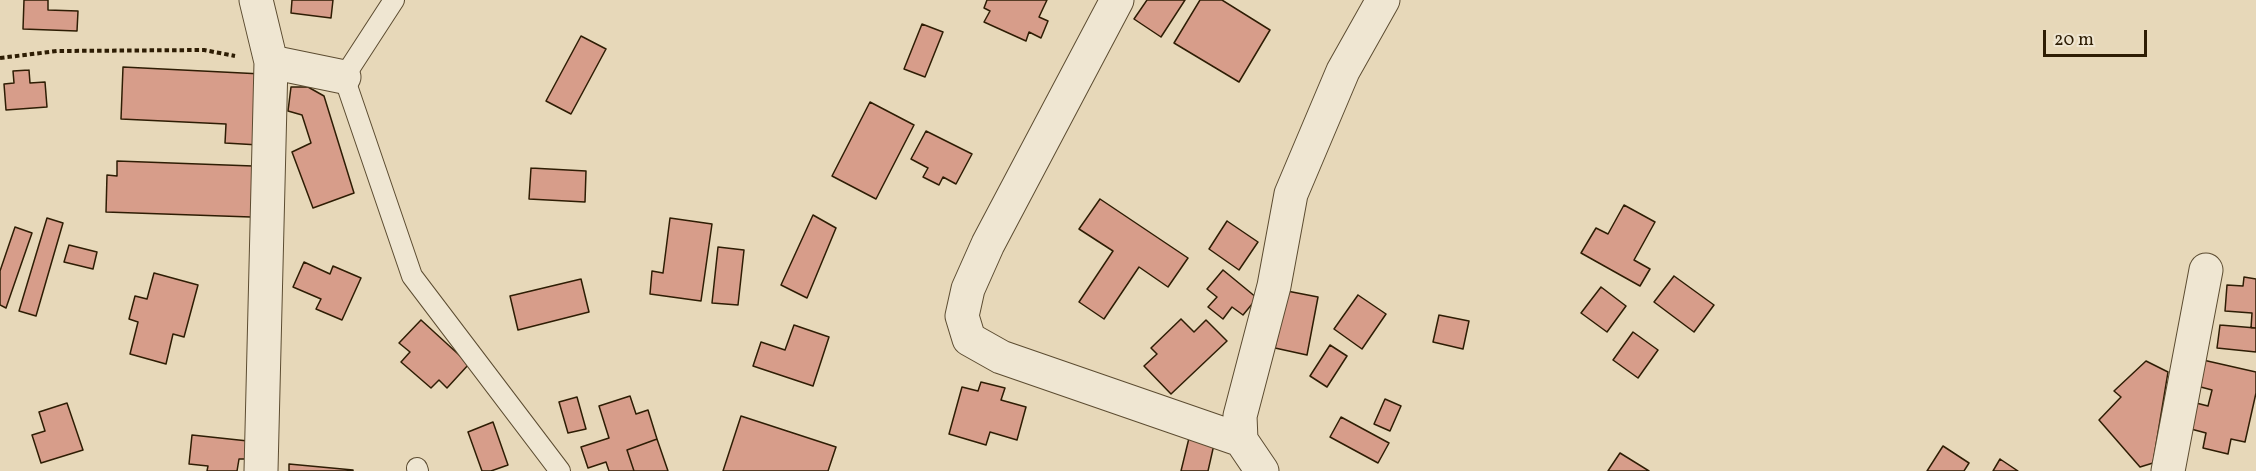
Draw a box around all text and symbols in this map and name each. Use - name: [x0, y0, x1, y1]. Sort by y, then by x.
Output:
- scale bar: [2046, 18, 2150, 56]
- text: 20 m: [2054, 28, 2094, 53]

